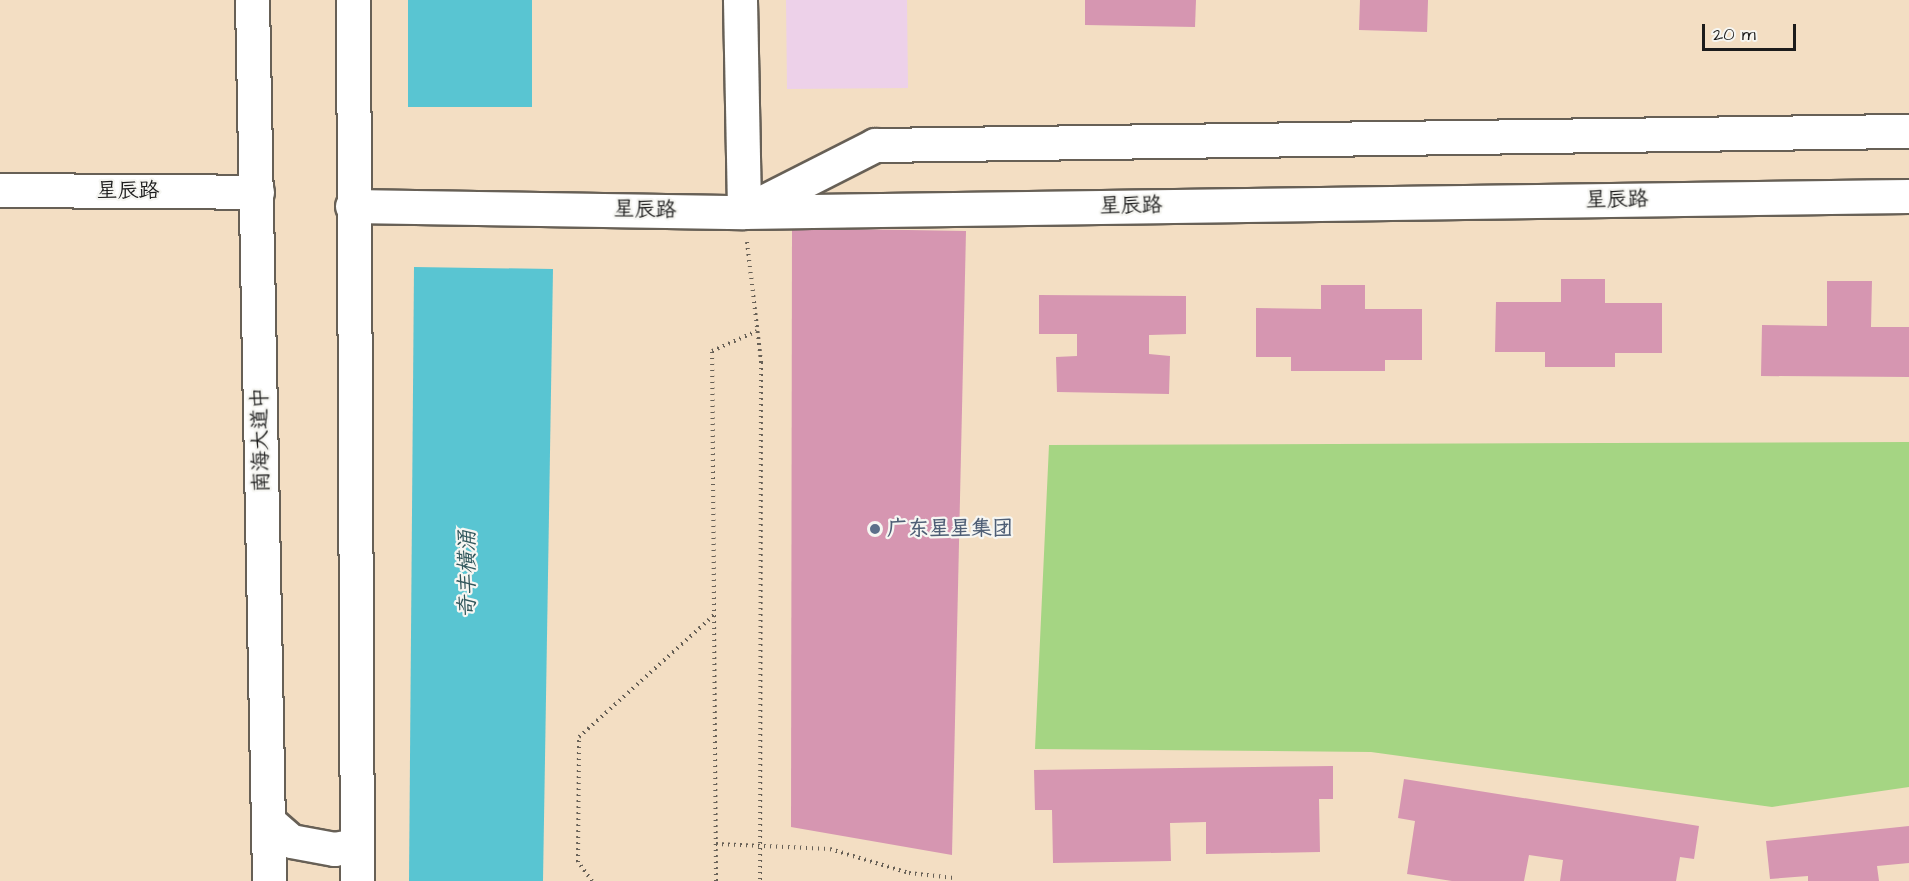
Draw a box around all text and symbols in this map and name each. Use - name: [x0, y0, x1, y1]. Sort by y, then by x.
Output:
- scale bar: [1705, 12, 1800, 50]
- text: 20 m: [1713, 22, 1756, 47]
- street label: 星辰路: [97, 178, 159, 204]
- street label: 星辰路: [1585, 187, 1649, 213]
- street label: 星辰路: [1099, 193, 1163, 219]
- street label: 星辰路: [613, 197, 677, 223]
- street label: 南海大道中: [247, 387, 275, 493]
- place label: 广东星星集团: [887, 516, 1013, 542]
- marker: 广东星星集团: [868, 522, 882, 536]
- water label: 奇丰横涌: [455, 530, 481, 618]

